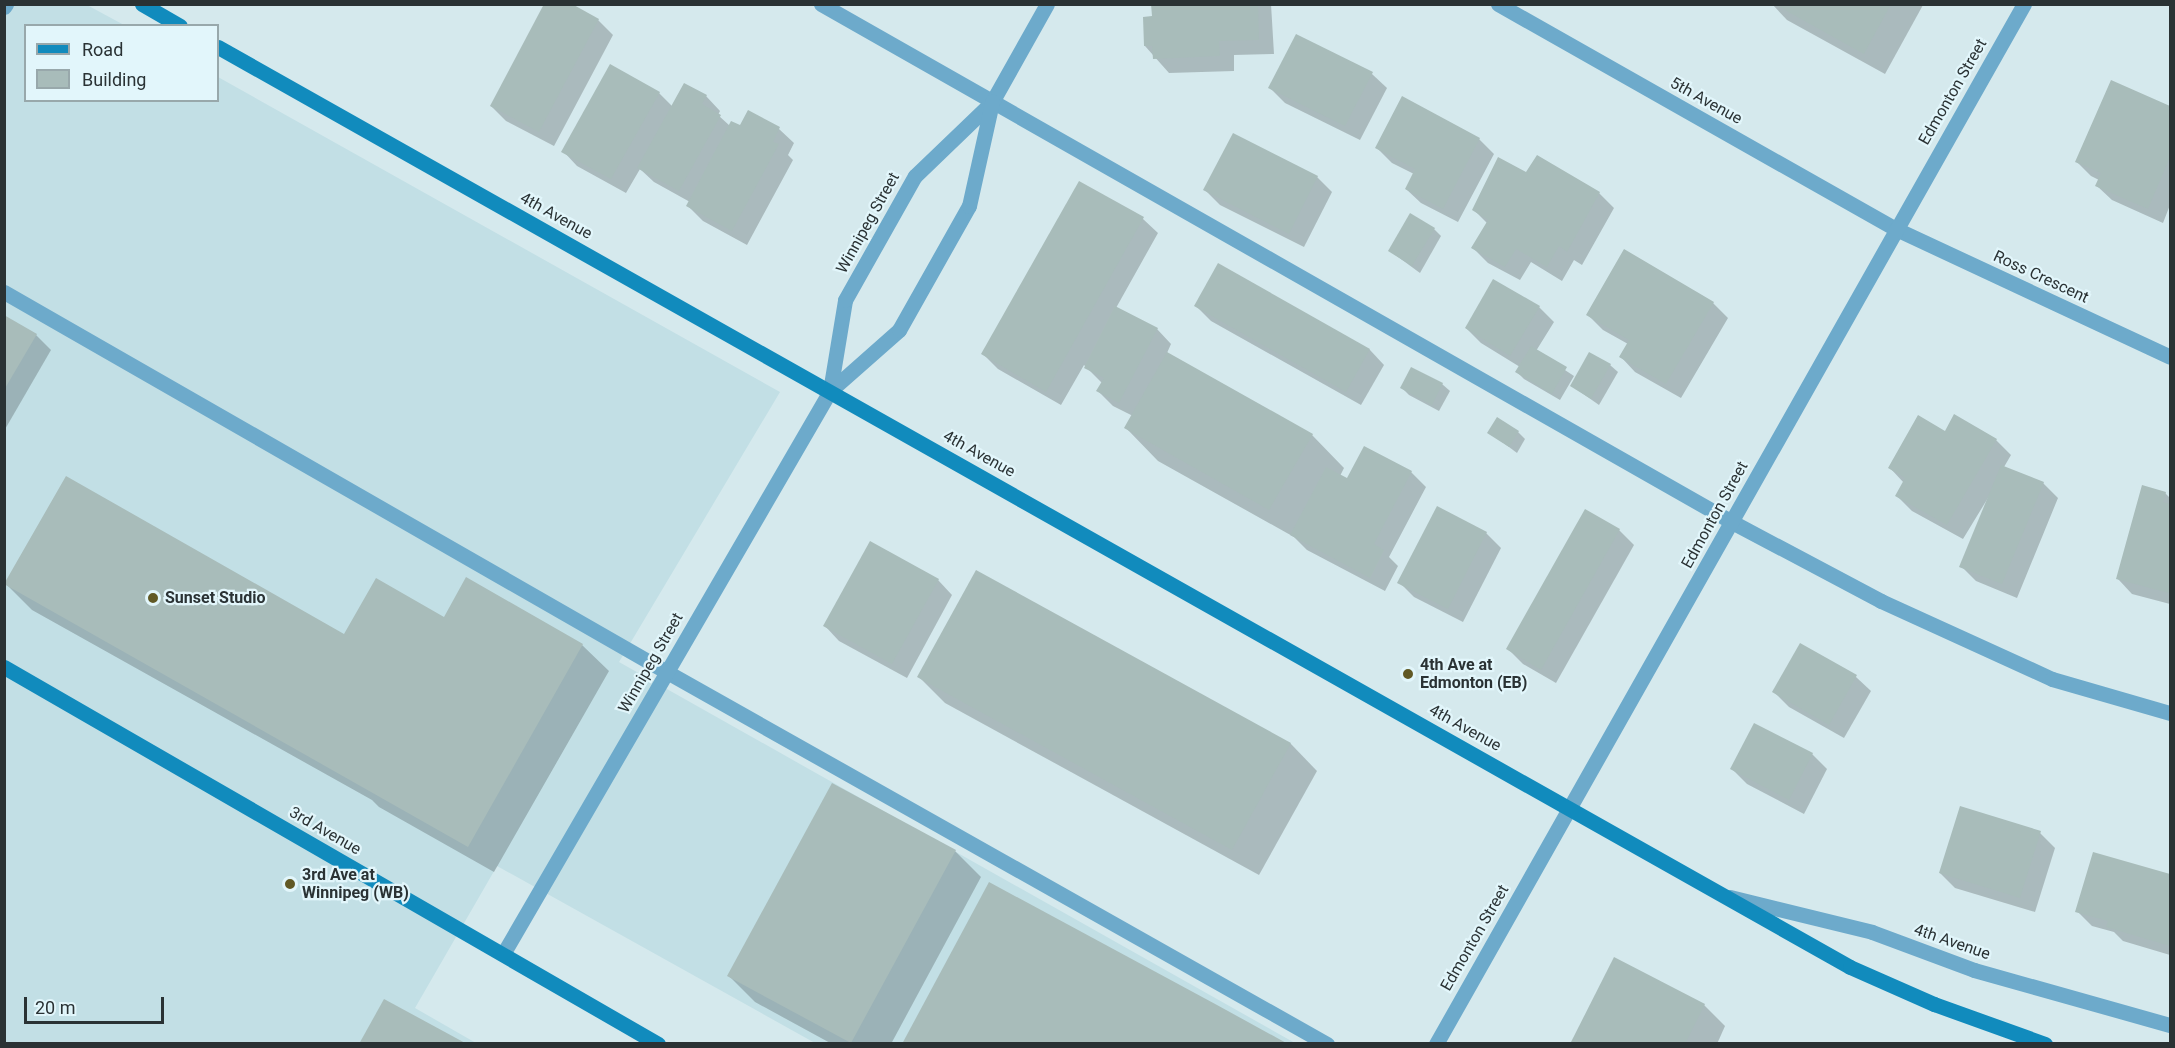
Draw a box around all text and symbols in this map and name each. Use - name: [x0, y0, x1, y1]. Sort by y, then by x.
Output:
- legend: [24, 24, 219, 102]
- street label: Edmonton Street: [1915, 36, 1991, 148]
- text: Road: [82, 39, 123, 60]
- text: Building: [82, 69, 146, 90]
- street label: 5th Avenue: [1667, 73, 1745, 129]
- street label: Winnipeg Street: [832, 169, 904, 277]
- street label: 4th Avenue: [517, 188, 595, 244]
- street label: Ross Crescent: [1990, 247, 2092, 307]
- street label: 4th Avenue: [940, 426, 1018, 482]
- street label: Edmonton Street: [1678, 458, 1752, 572]
- place label: Sunset Studio: [165, 588, 266, 608]
- marker: Sunset Studio: [146, 591, 160, 605]
- street label: Winnipeg Street: [615, 610, 687, 716]
- place label: 4th Ave at Edmonton (EB): [1420, 655, 1527, 693]
- marker: 4th Ave at Edmonton (EB): [1401, 667, 1415, 681]
- street label: 4th Avenue: [1426, 700, 1504, 756]
- street label: 3rd Avenue: [286, 803, 364, 859]
- place label: 3rd Ave at Winnipeg (WB): [302, 865, 409, 903]
- marker: 3rd Ave at Winnipeg (WB): [283, 877, 297, 891]
- street label: Edmonton Street: [1437, 882, 1513, 994]
- street label: 4th Avenue: [1911, 920, 1993, 964]
- scale bar: [27, 985, 166, 1023]
- text: 20 m: [35, 997, 75, 1018]

